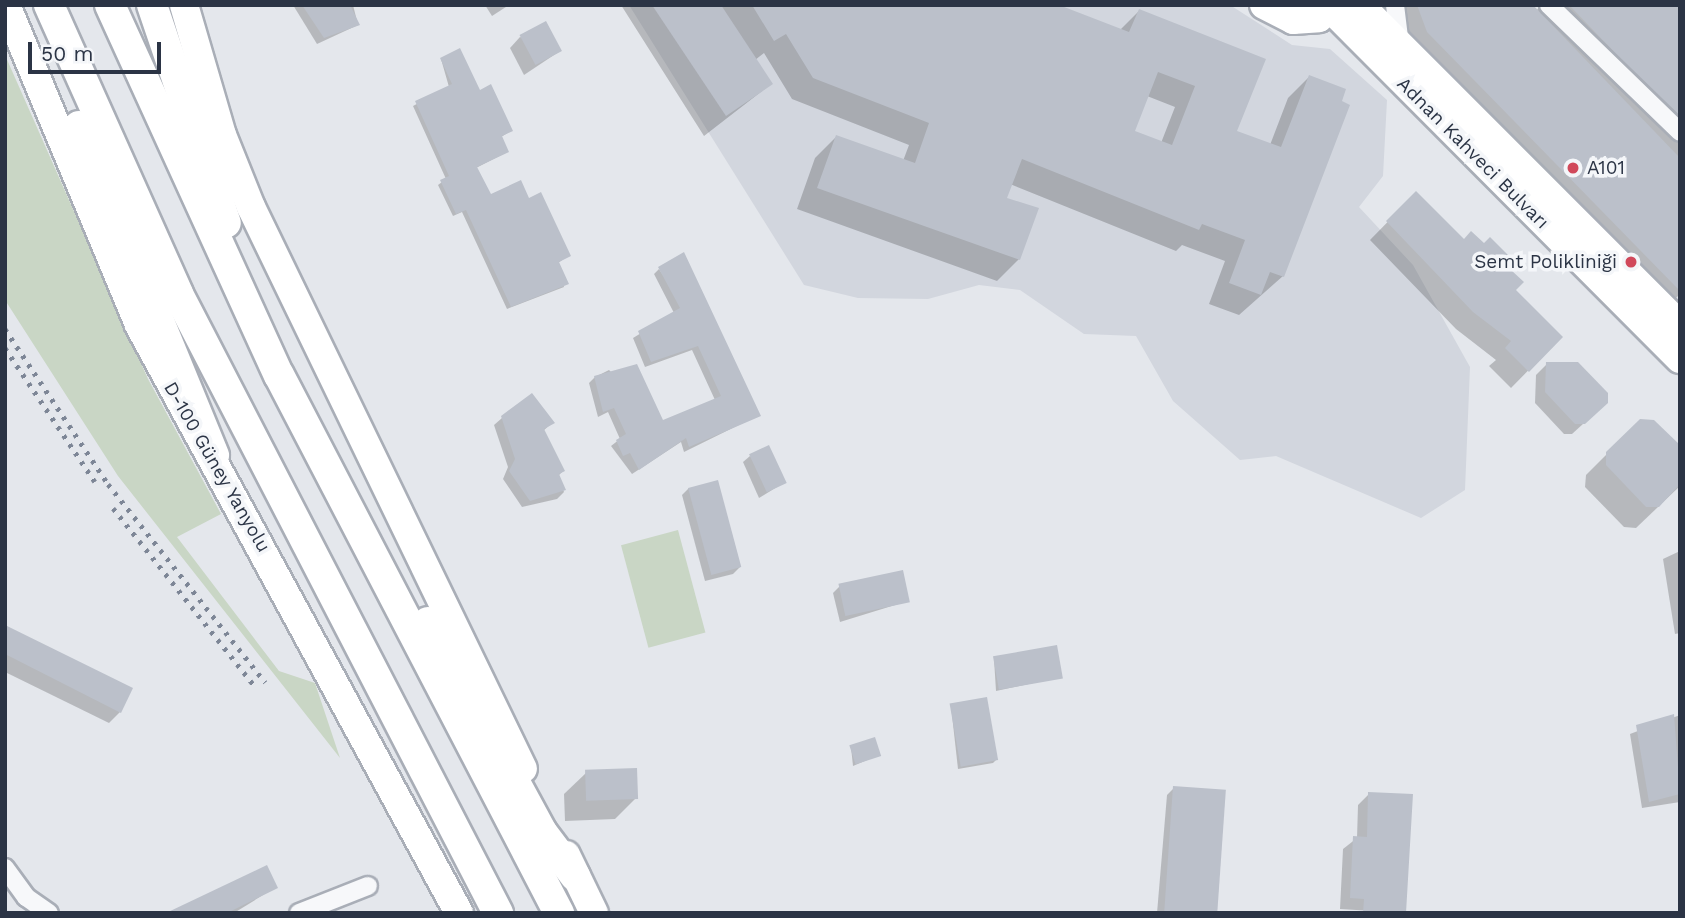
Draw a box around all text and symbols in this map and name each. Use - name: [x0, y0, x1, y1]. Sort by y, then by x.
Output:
- scale bar: [32, 28, 164, 72]
- text: 50 m: [41, 41, 93, 66]
- street label: Adnan Kahveci Bulvarı: [1392, 72, 1554, 234]
- place label: A101: [1587, 157, 1625, 179]
- marker: A101: [1565, 160, 1581, 176]
- place label: Semt Polikliniği: [1474, 251, 1617, 273]
- marker: Semt Polikliniği: [1623, 254, 1639, 270]
- street label: D-100 Güney Yanyolu: [159, 377, 275, 557]

